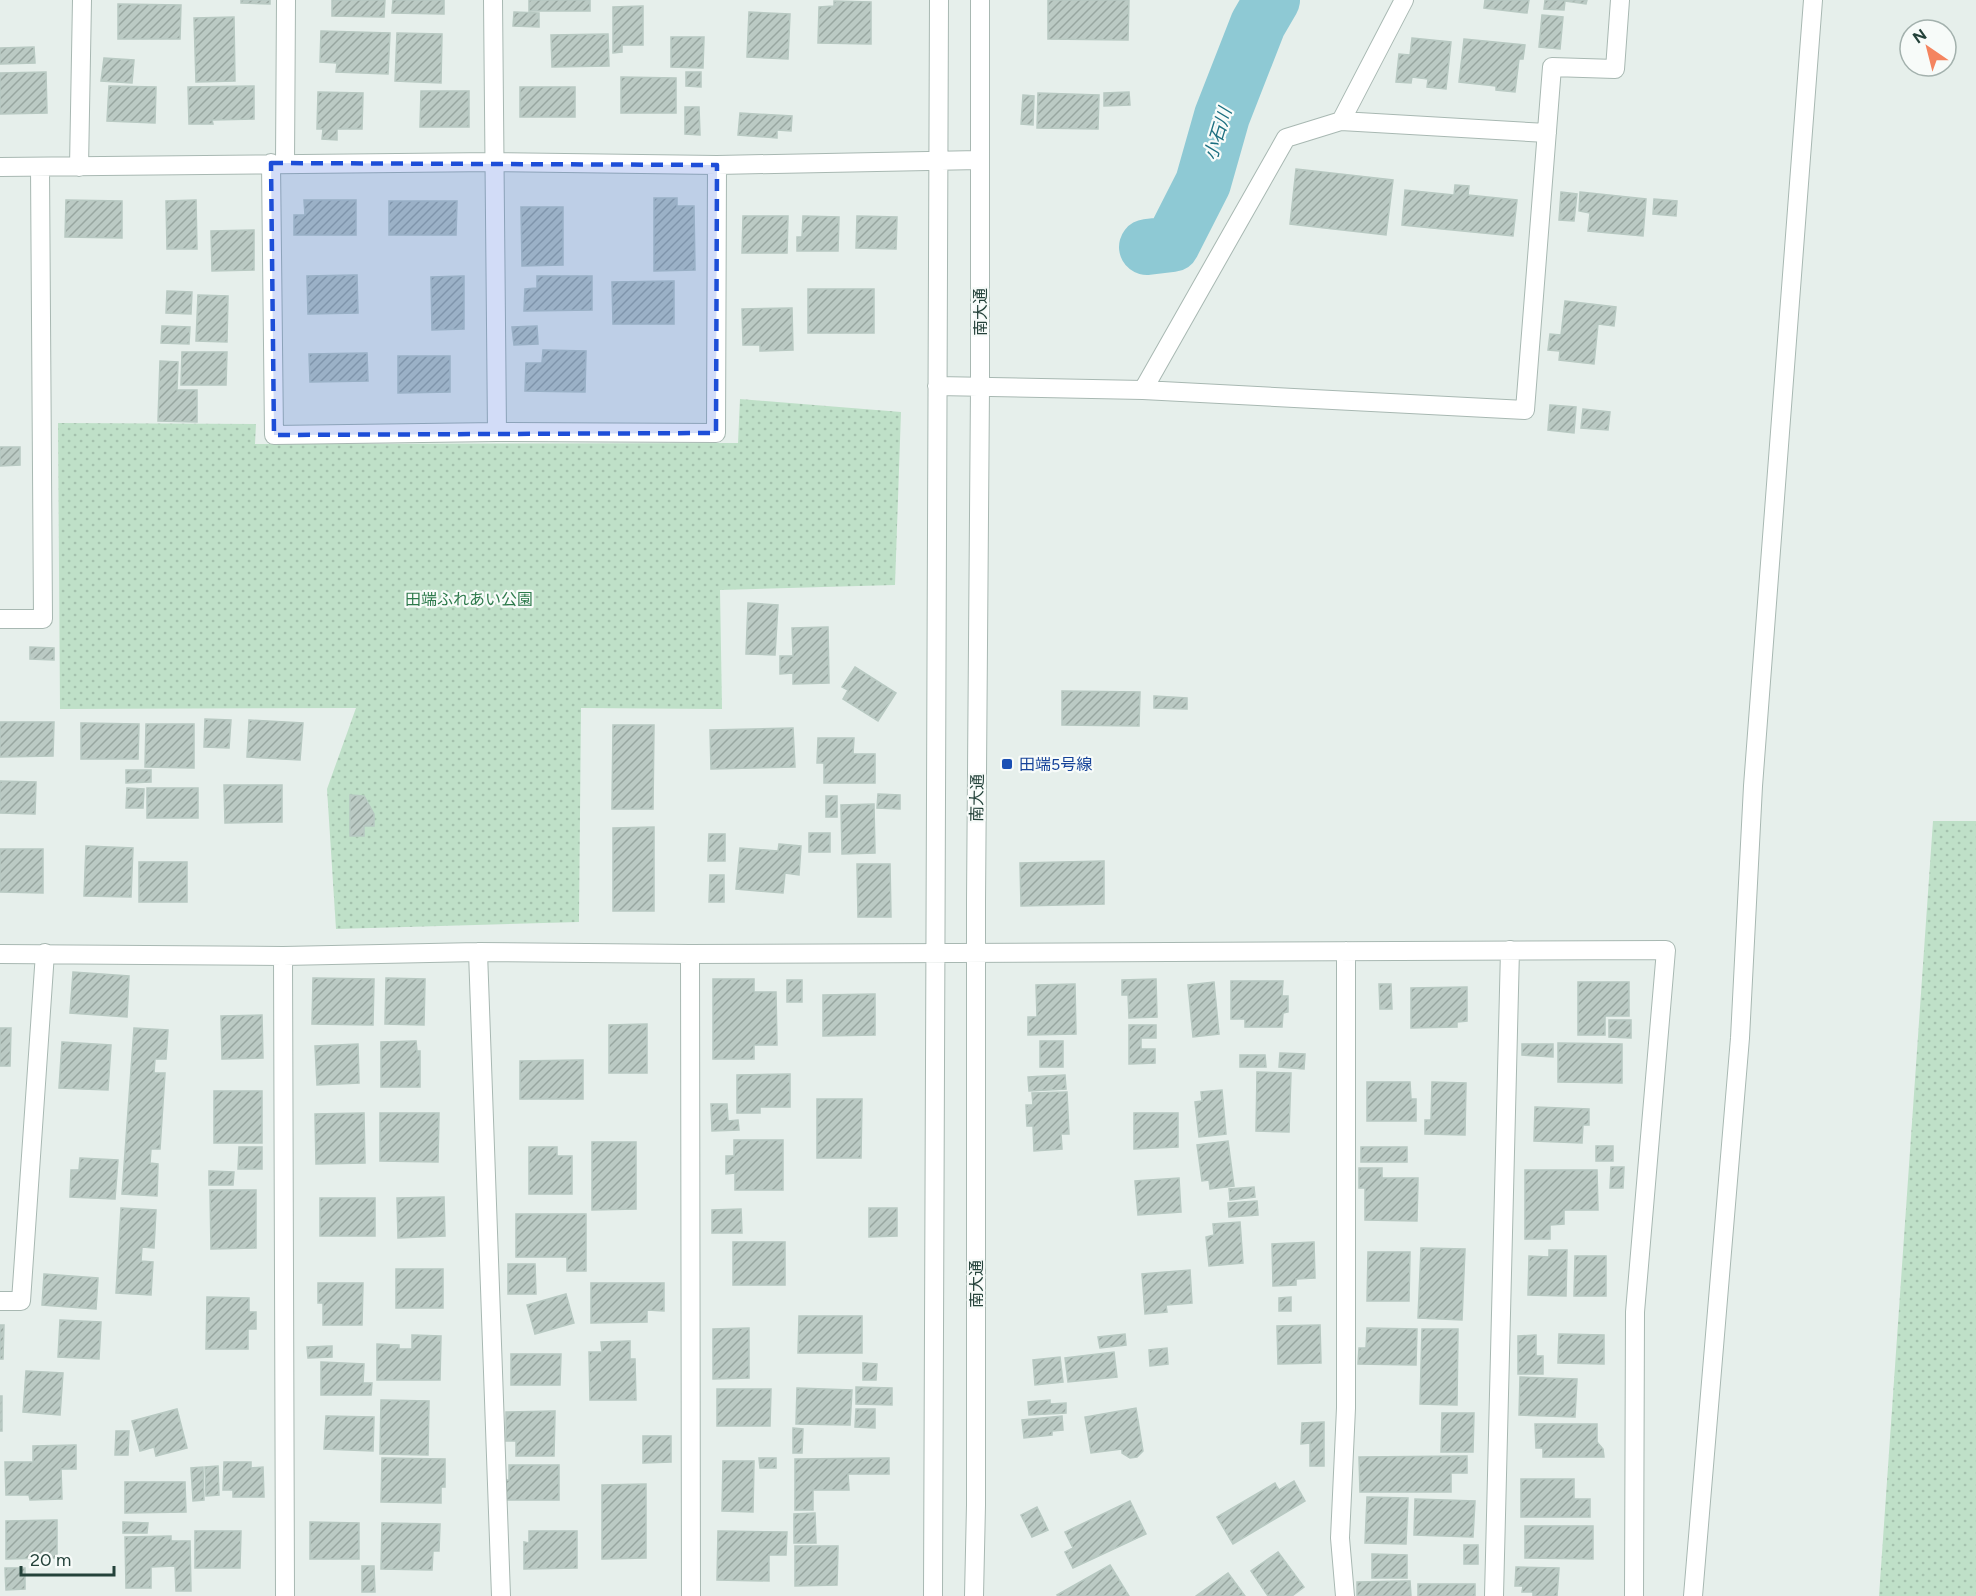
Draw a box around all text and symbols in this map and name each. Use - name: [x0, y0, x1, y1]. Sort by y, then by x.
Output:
- north arrow: [1898, 18, 1958, 78]
- text: N: [1909, 25, 1930, 47]
- water label: 小石川: [1200, 103, 1237, 163]
- street label: 南大通: [971, 288, 990, 336]
- park label: 田端ふれあい公園: [405, 590, 533, 609]
- place label: 田端5号線: [1019, 755, 1092, 774]
- marker: 田端5号線: [1000, 757, 1014, 771]
- street label: 南大通: [967, 774, 987, 822]
- street label: 南大通: [967, 1260, 986, 1308]
- scale bar: [21, 1539, 114, 1577]
- text: 20 m: [30, 1549, 71, 1571]

